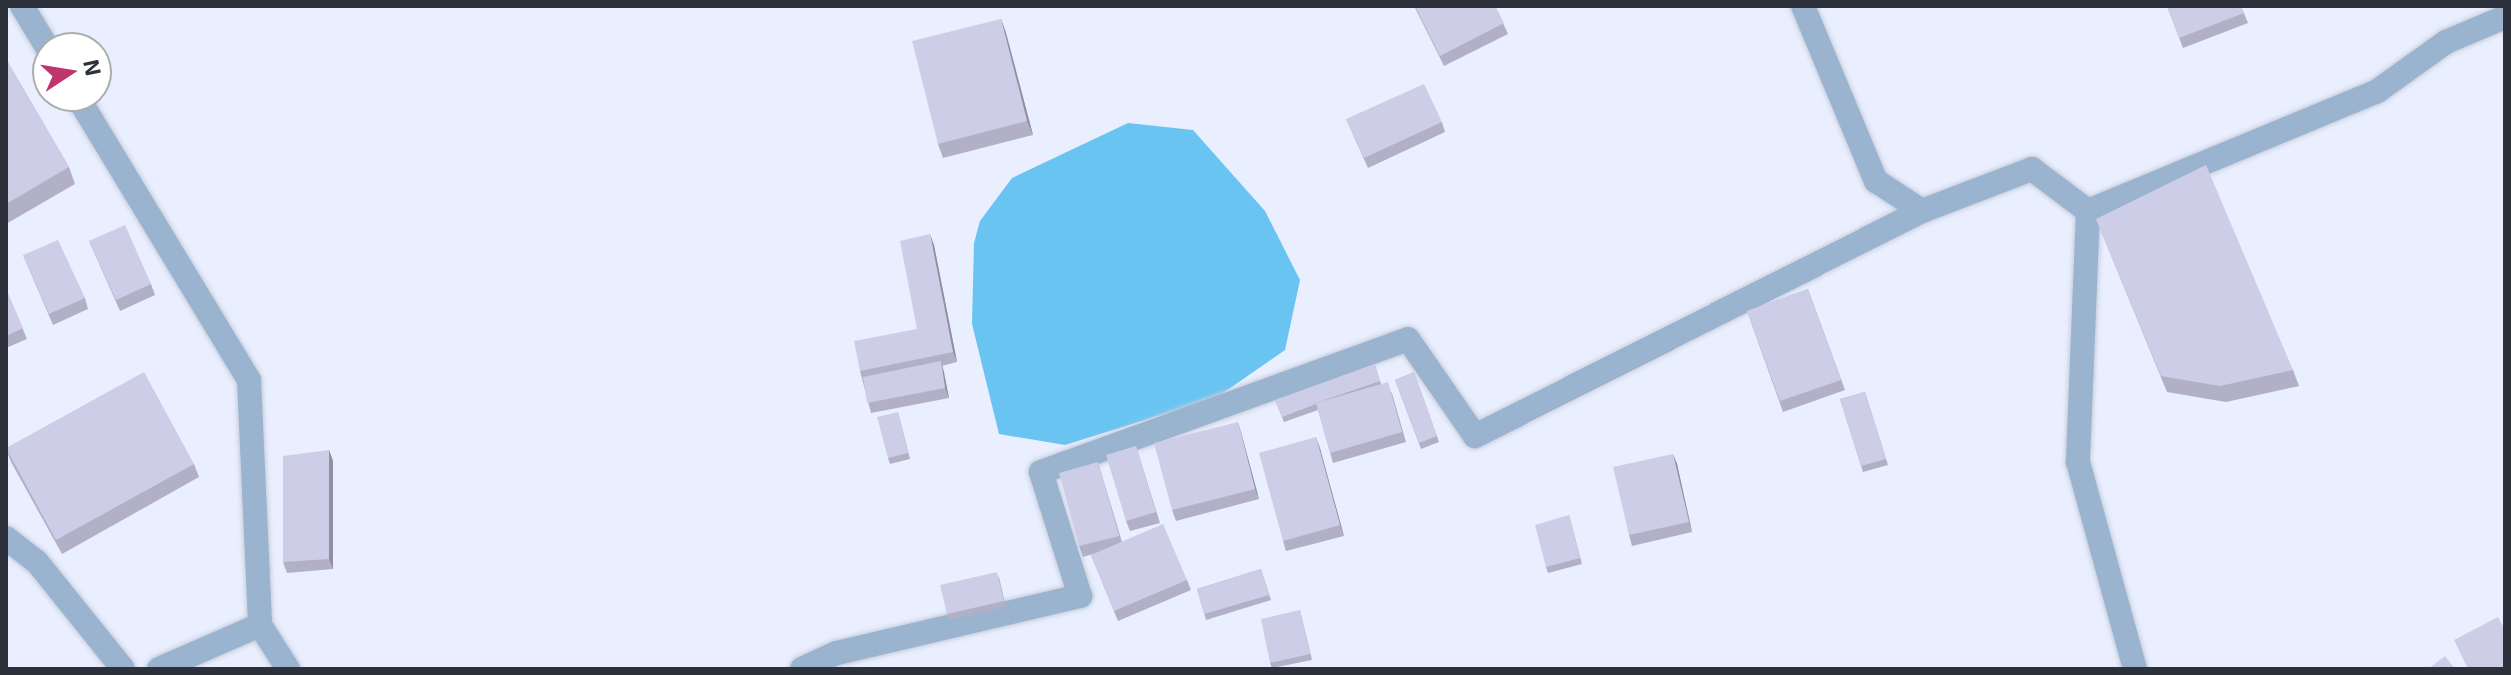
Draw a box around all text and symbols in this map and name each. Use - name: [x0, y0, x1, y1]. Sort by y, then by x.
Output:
- north arrow: [32, 32, 112, 112]
- text: N: [79, 57, 108, 78]

